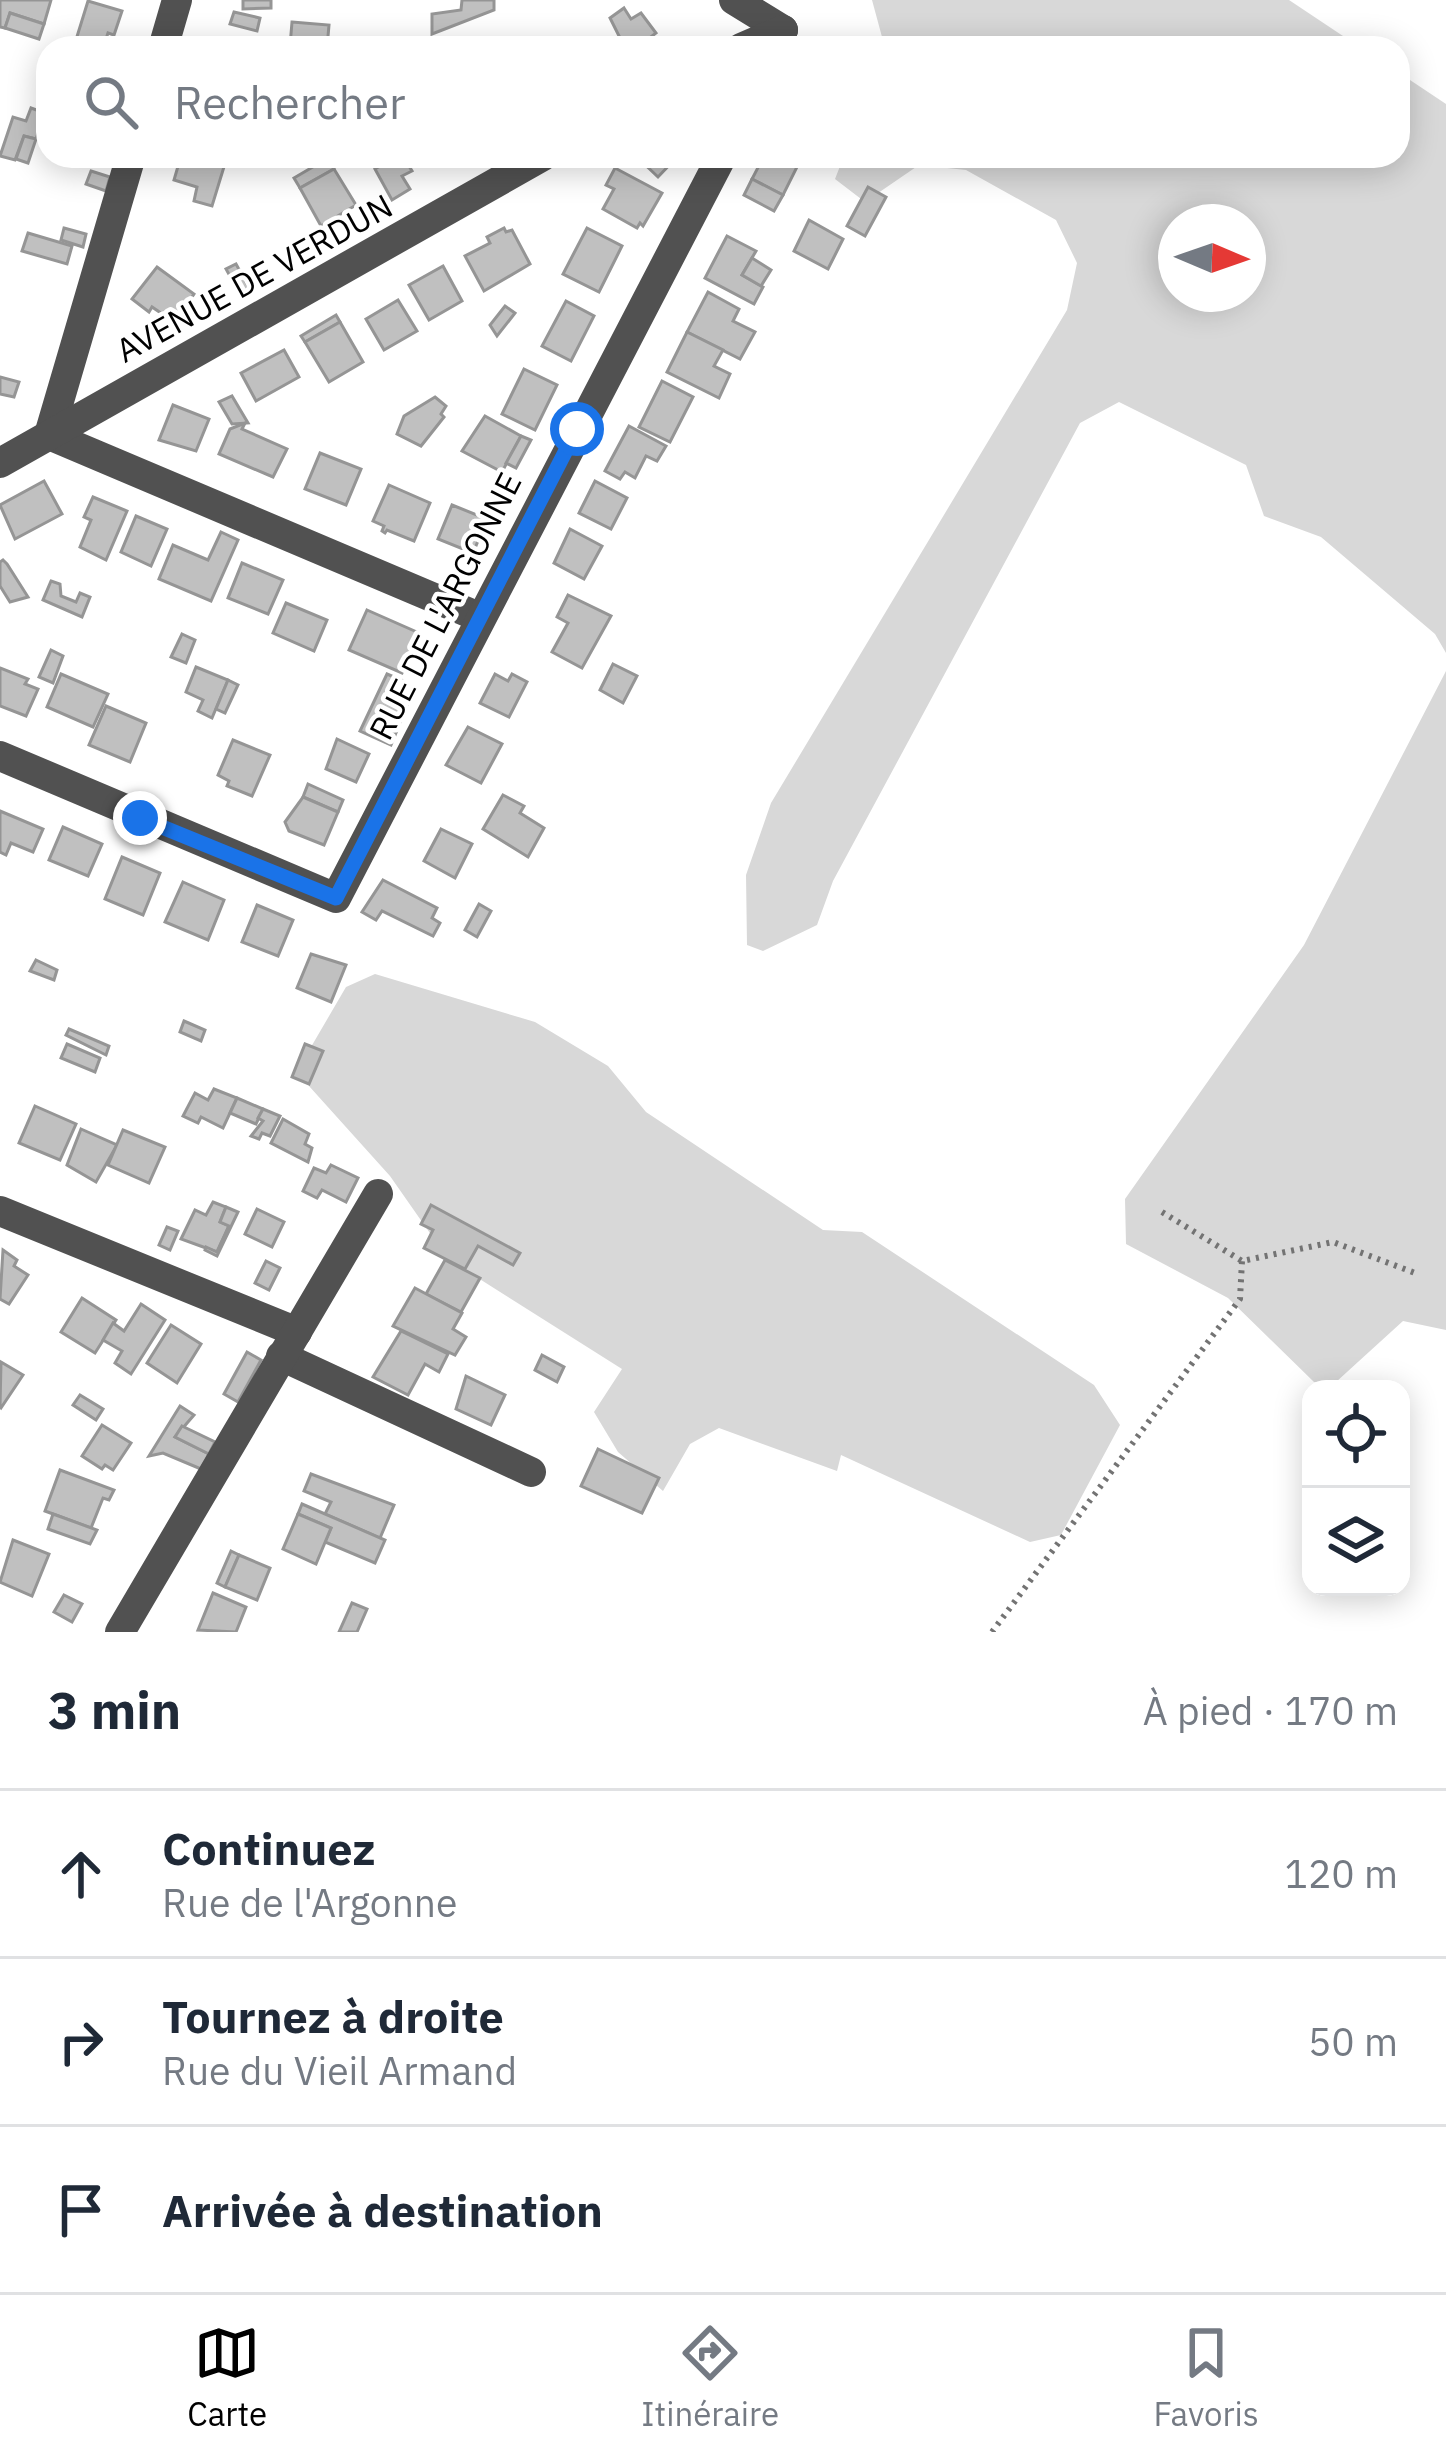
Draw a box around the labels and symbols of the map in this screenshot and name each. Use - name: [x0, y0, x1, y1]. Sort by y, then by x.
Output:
- street label: AVENUE DE VERDUN: [108, 184, 399, 371]
- north arrow: [1158, 204, 1266, 312]
- route start: [550, 402, 604, 456]
- street label: RUE DE L'ARGONNE: [359, 465, 530, 747]
- route end: [113, 791, 167, 845]

